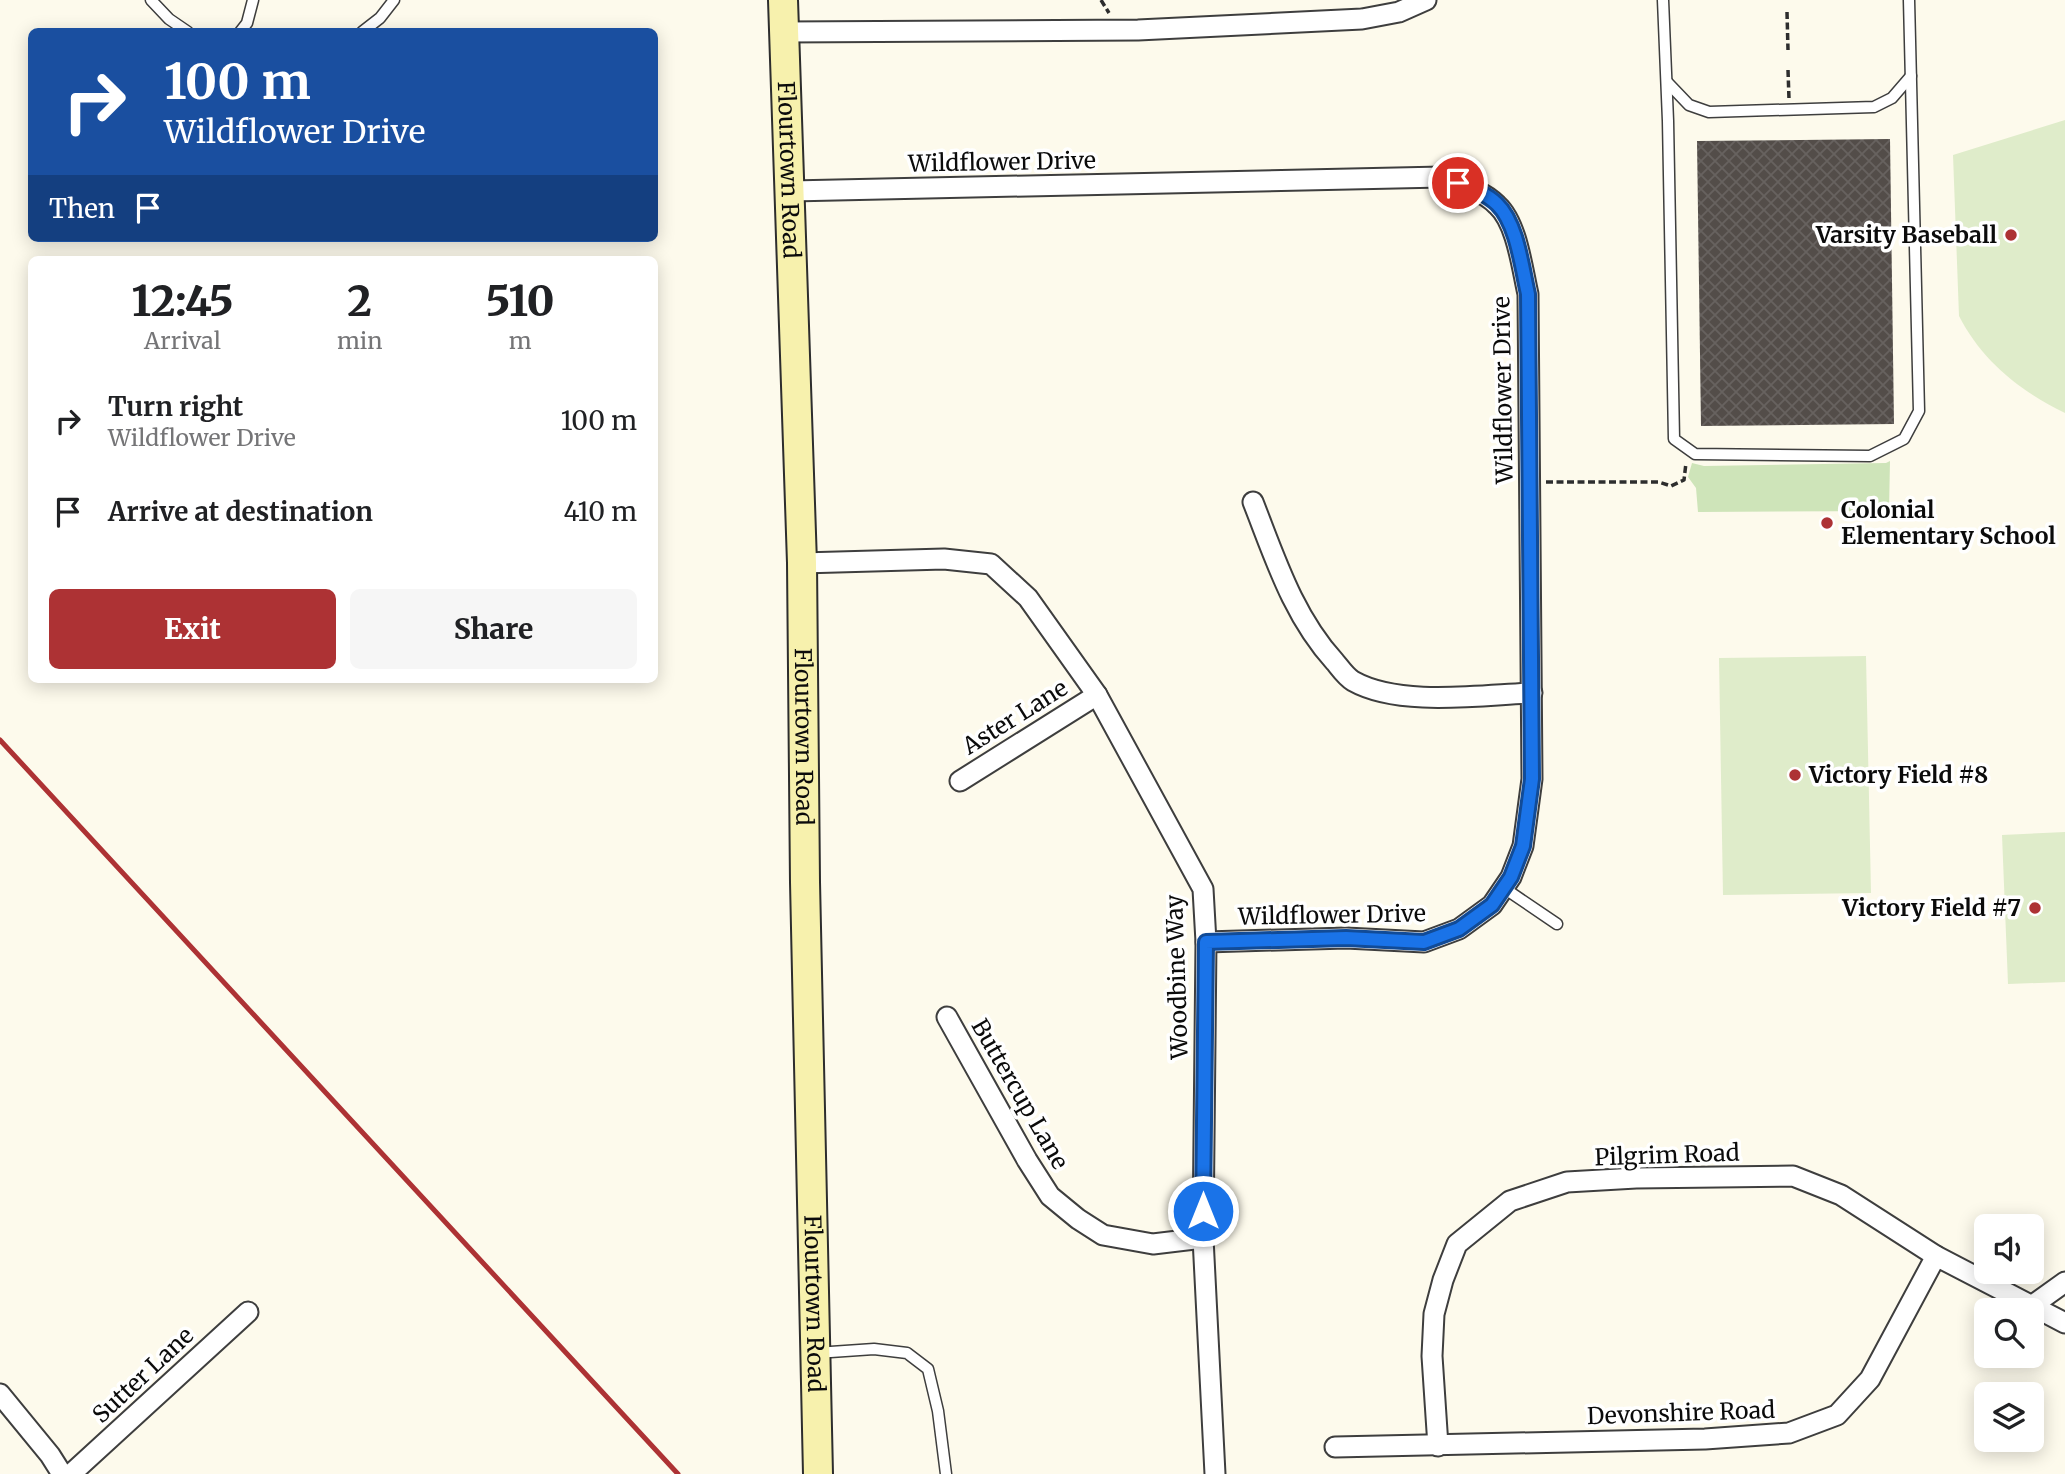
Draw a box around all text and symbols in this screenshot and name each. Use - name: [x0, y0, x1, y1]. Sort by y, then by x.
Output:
- text: 100 m: [164, 51, 311, 112]
- icon: right: [49, 56, 140, 147]
- street label: Flourtown Road: [772, 81, 807, 259]
- text: Wildflower Drive: [164, 112, 425, 152]
- street label: Wildflower Drive: [907, 145, 1096, 178]
- pin: [1428, 153, 1488, 213]
- icon: arrive: [1439, 164, 1477, 202]
- icon: arrive: [129, 189, 167, 227]
- text: Then: [49, 192, 115, 225]
- place label: Varsity Baseball: [1815, 220, 1998, 249]
- marker: Varsity Baseball: [2003, 227, 2019, 243]
- text: 12:45: [131, 275, 233, 327]
- text: 2: [347, 275, 372, 327]
- text: 510: [486, 275, 555, 327]
- street label: Wildflower Drive: [1486, 296, 1519, 485]
- text: Arrival: [144, 326, 221, 355]
- text: min: [337, 326, 382, 355]
- text: m: [509, 326, 532, 355]
- text: Turn right: [108, 390, 243, 423]
- icon: right: [49, 402, 87, 440]
- text: 100 m: [561, 404, 637, 437]
- text: Wildflower Drive: [108, 423, 296, 452]
- icon: arrive: [49, 493, 87, 531]
- text: Arrive at destination: [108, 495, 373, 528]
- text: 410 m: [563, 495, 637, 528]
- place label: Colonial Elementary School: [1841, 495, 2056, 550]
- marker: Colonial Elementary School: [1819, 515, 1835, 531]
- button: Exit: [49, 589, 336, 669]
- button: Share: [350, 589, 637, 669]
- street label: Flourtown Road: [789, 648, 819, 826]
- street label: Aster Lane: [956, 673, 1073, 761]
- place label: Victory Field #8: [1808, 760, 1988, 789]
- marker: Victory Field #8: [1787, 767, 1803, 783]
- place label: Victory Field #7: [1841, 893, 2021, 922]
- street label: Woodbine Way: [1159, 894, 1194, 1061]
- street label: Wildflower Drive: [1237, 898, 1426, 931]
- marker: Victory Field #7: [2027, 900, 2043, 916]
- street label: Buttercup Lane: [966, 1013, 1075, 1174]
- street label: Pilgrim Road: [1594, 1137, 1740, 1172]
- position arrow: [1166, 1174, 1240, 1248]
- street label: Flourtown Road: [798, 1214, 831, 1393]
- map controls: [1974, 1214, 2044, 1452]
- button: sound: [1974, 1214, 2044, 1284]
- button: search: [1974, 1298, 2044, 1368]
- street label: Sutter Lane: [86, 1321, 199, 1429]
- button: layers: [1974, 1382, 2044, 1452]
- street label: Devonshire Road: [1586, 1395, 1776, 1430]

